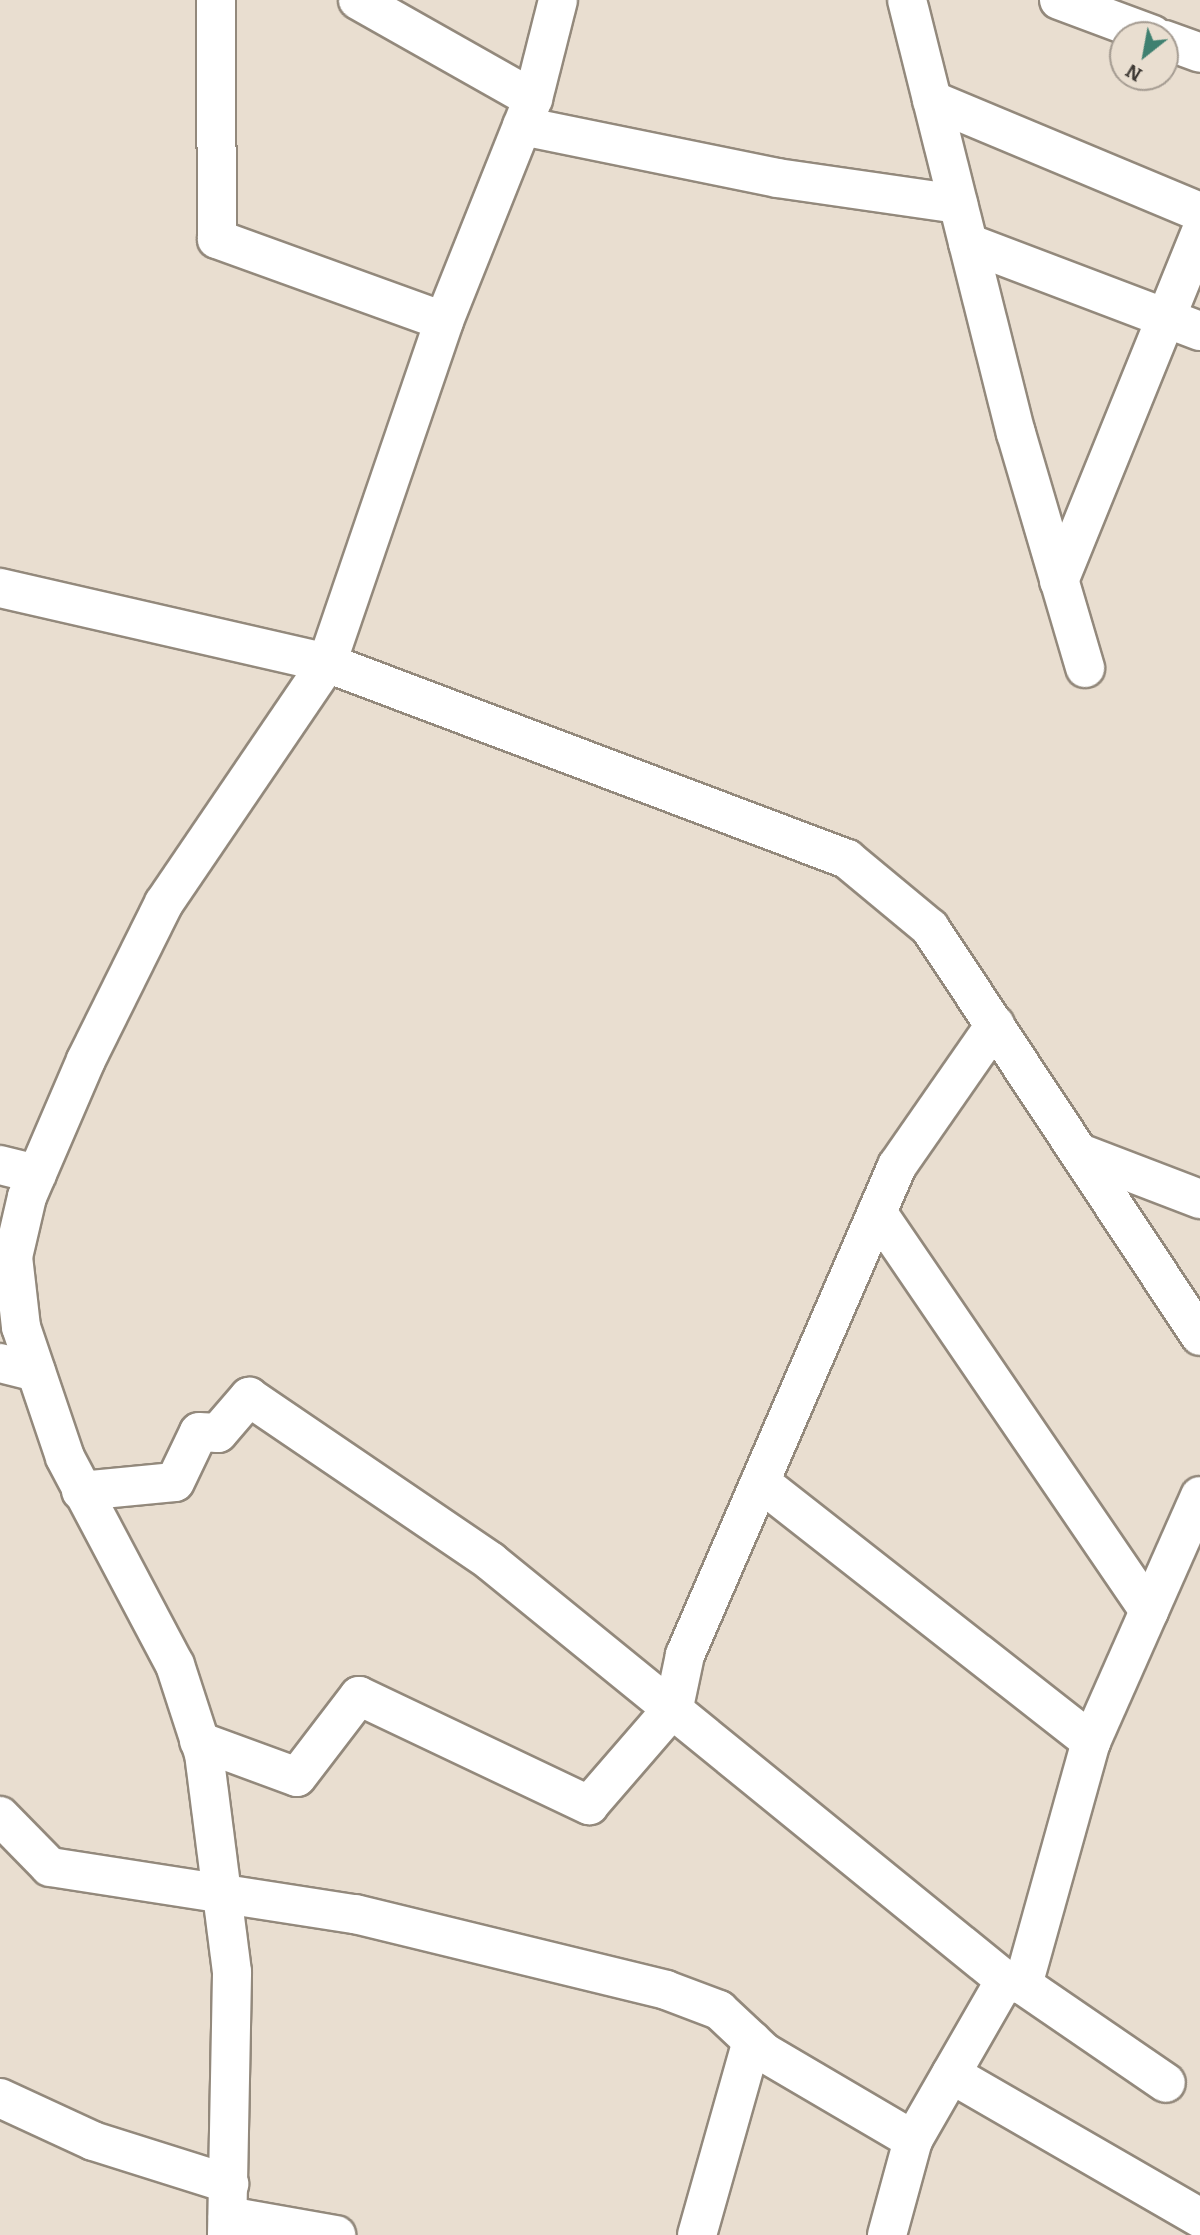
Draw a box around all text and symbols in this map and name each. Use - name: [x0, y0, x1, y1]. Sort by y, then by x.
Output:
- north arrow: [1109, 21, 1179, 91]
- text: N: [1122, 59, 1146, 86]

